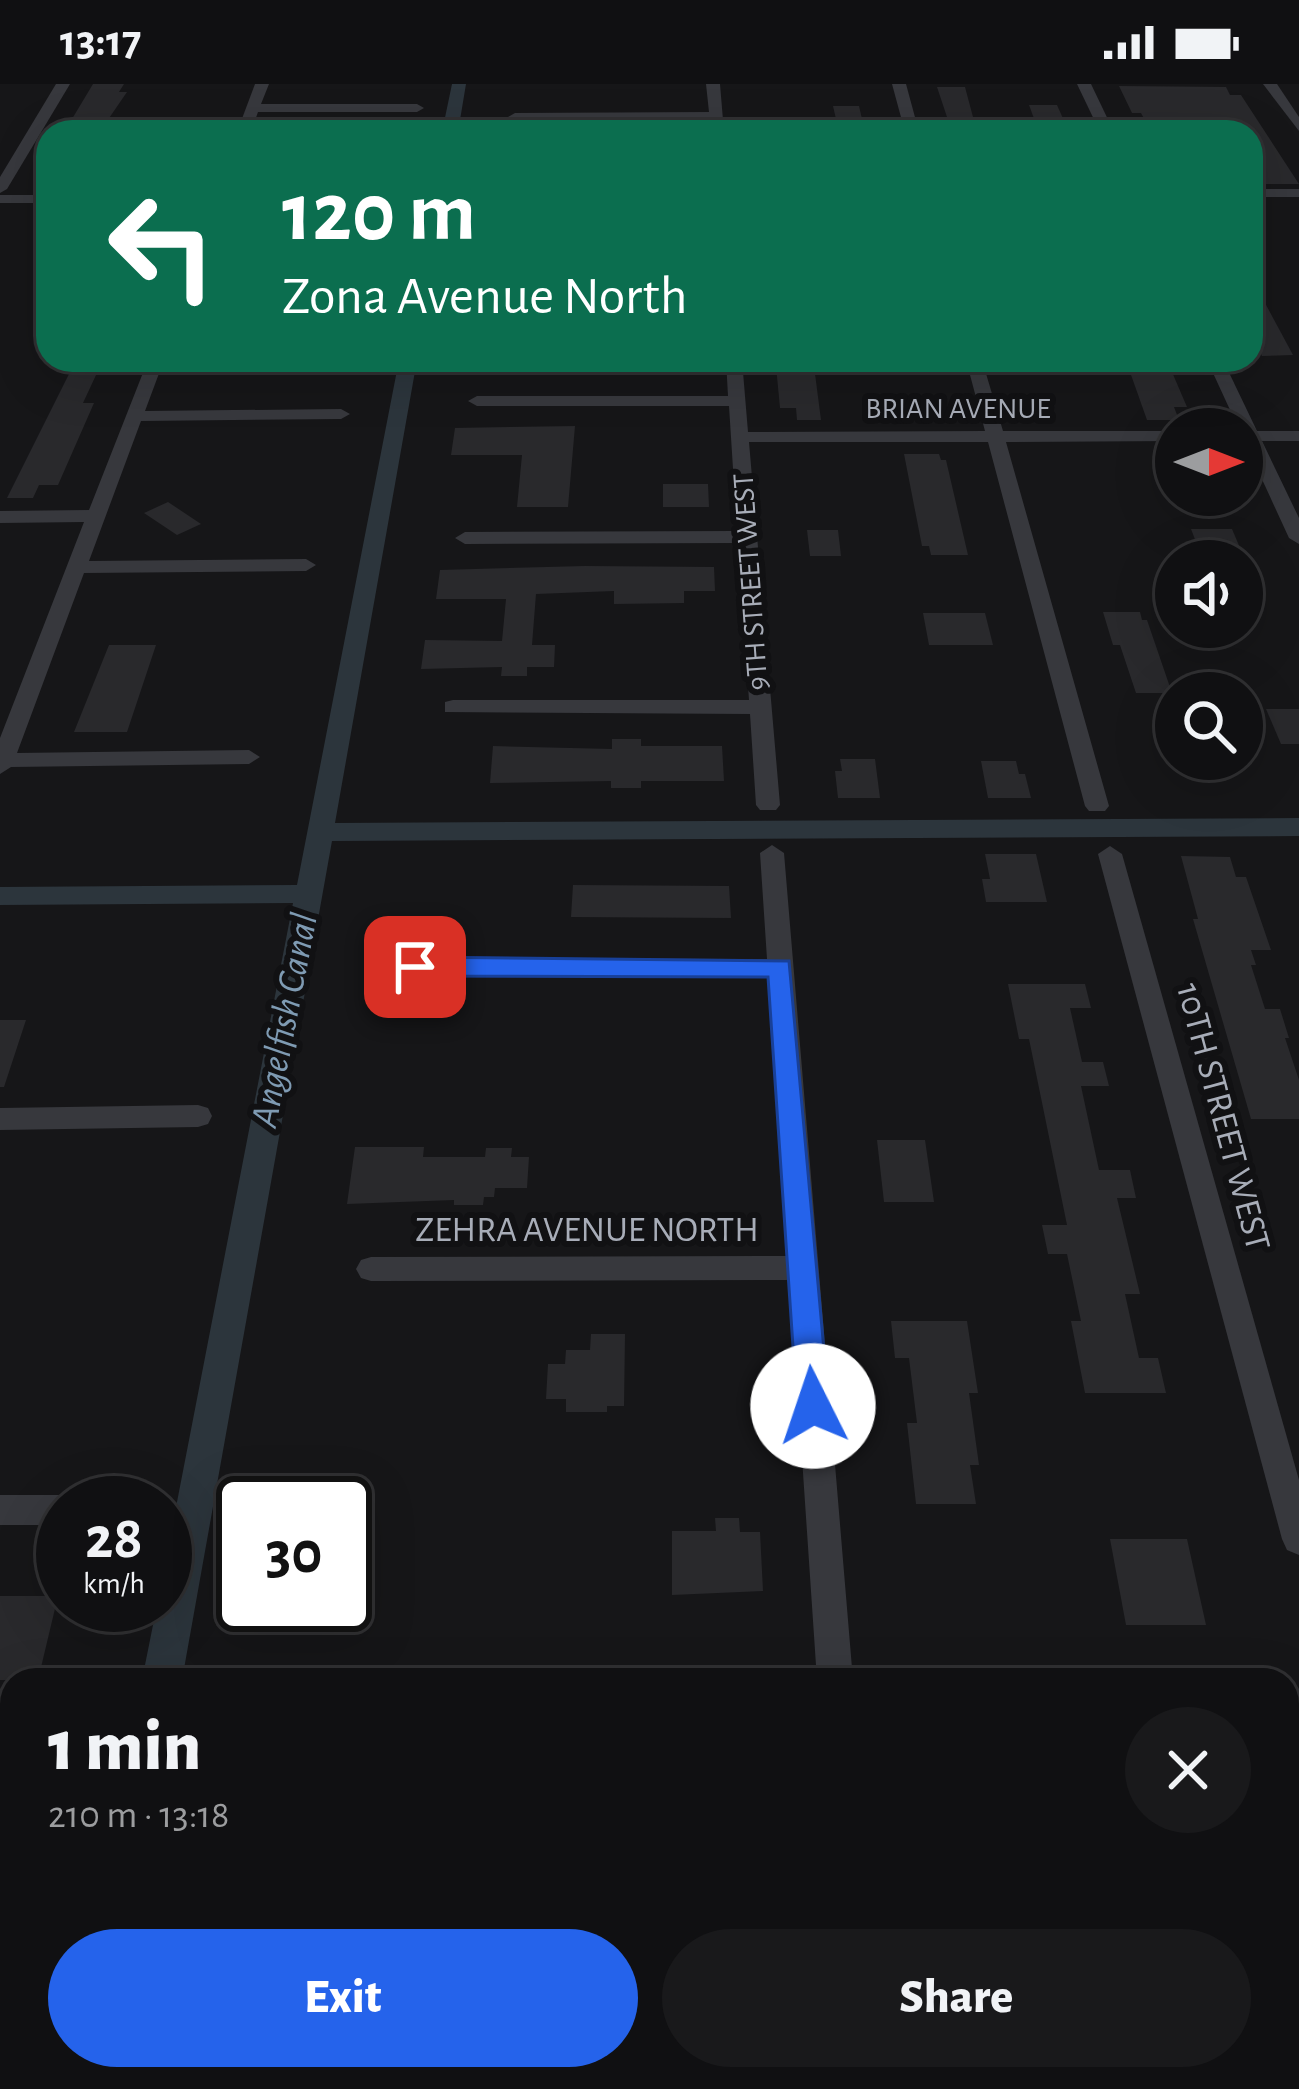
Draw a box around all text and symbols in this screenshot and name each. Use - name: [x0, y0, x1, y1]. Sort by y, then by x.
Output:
- text: 13:17: [60, 19, 142, 64]
- icon: left: [84, 168, 240, 324]
- text: 120 m: [282, 172, 476, 256]
- text: Zona Avenue North: [282, 270, 688, 324]
- street label: BRIAN AVENUE: [865, 394, 1051, 424]
- north arrow: [1155, 408, 1263, 516]
- map controls: [1155, 408, 1263, 780]
- street label: 9TH STREET WEST: [728, 472, 774, 692]
- button: sound: [1155, 540, 1263, 648]
- button: search: [1155, 672, 1263, 780]
- water label: Angelfish Canal: [245, 910, 325, 1131]
- pin: [364, 916, 466, 1018]
- icon: arrive: [382, 934, 448, 1000]
- street label: 10TH STREET WEST: [1170, 979, 1276, 1255]
- street label: ZEHRA AVENUE NORTH: [415, 1212, 759, 1248]
- position arrow: [750, 1343, 876, 1469]
- speed limit sign: 30: [216, 1476, 372, 1632]
- text: 28: [85, 1509, 143, 1569]
- text: km/h: [83, 1569, 145, 1599]
- button: close: [1125, 1707, 1251, 1833]
- text: 1 min: [48, 1711, 201, 1783]
- text: 210 m · 13:18: [48, 1796, 230, 1835]
- button: Exit: [48, 1929, 638, 2067]
- button: Share: [662, 1929, 1251, 2067]

